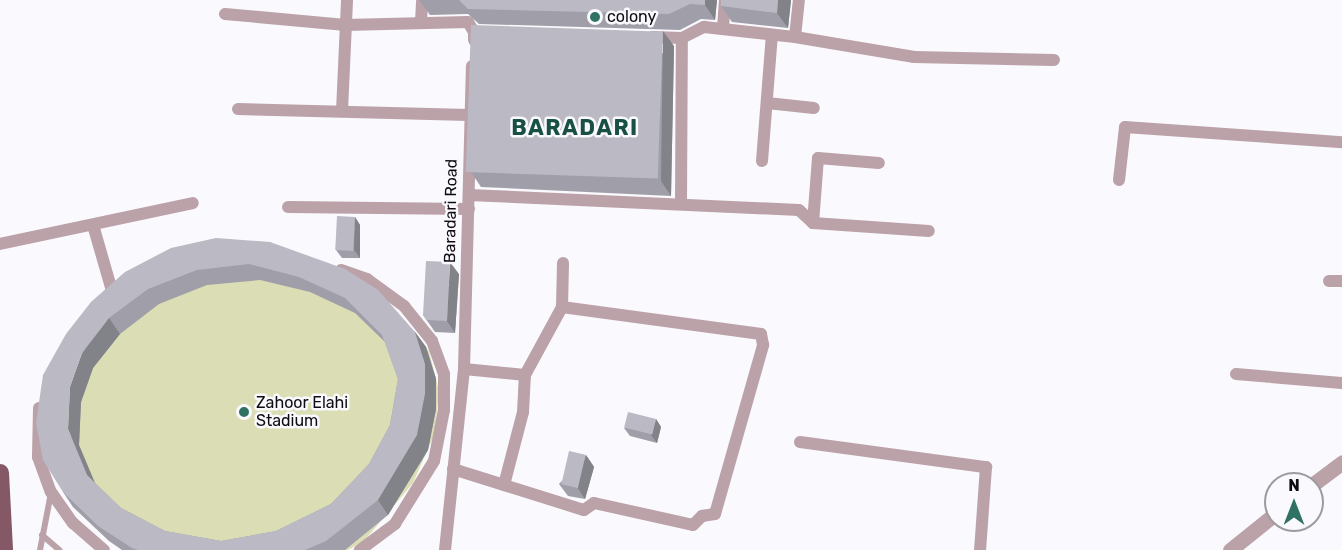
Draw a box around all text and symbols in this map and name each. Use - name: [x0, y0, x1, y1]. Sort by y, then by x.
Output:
- place label: colony: [607, 7, 656, 27]
- marker: colony: [588, 10, 602, 24]
- district label: BARADARI: [511, 115, 639, 141]
- street label: Baradari Road: [440, 159, 462, 263]
- place label: Zahoor Elahi Stadium: [256, 393, 349, 431]
- marker: Zahoor Elahi Stadium: [237, 405, 251, 419]
- north arrow: [1264, 472, 1324, 532]
- text: N: [1288, 476, 1300, 495]

